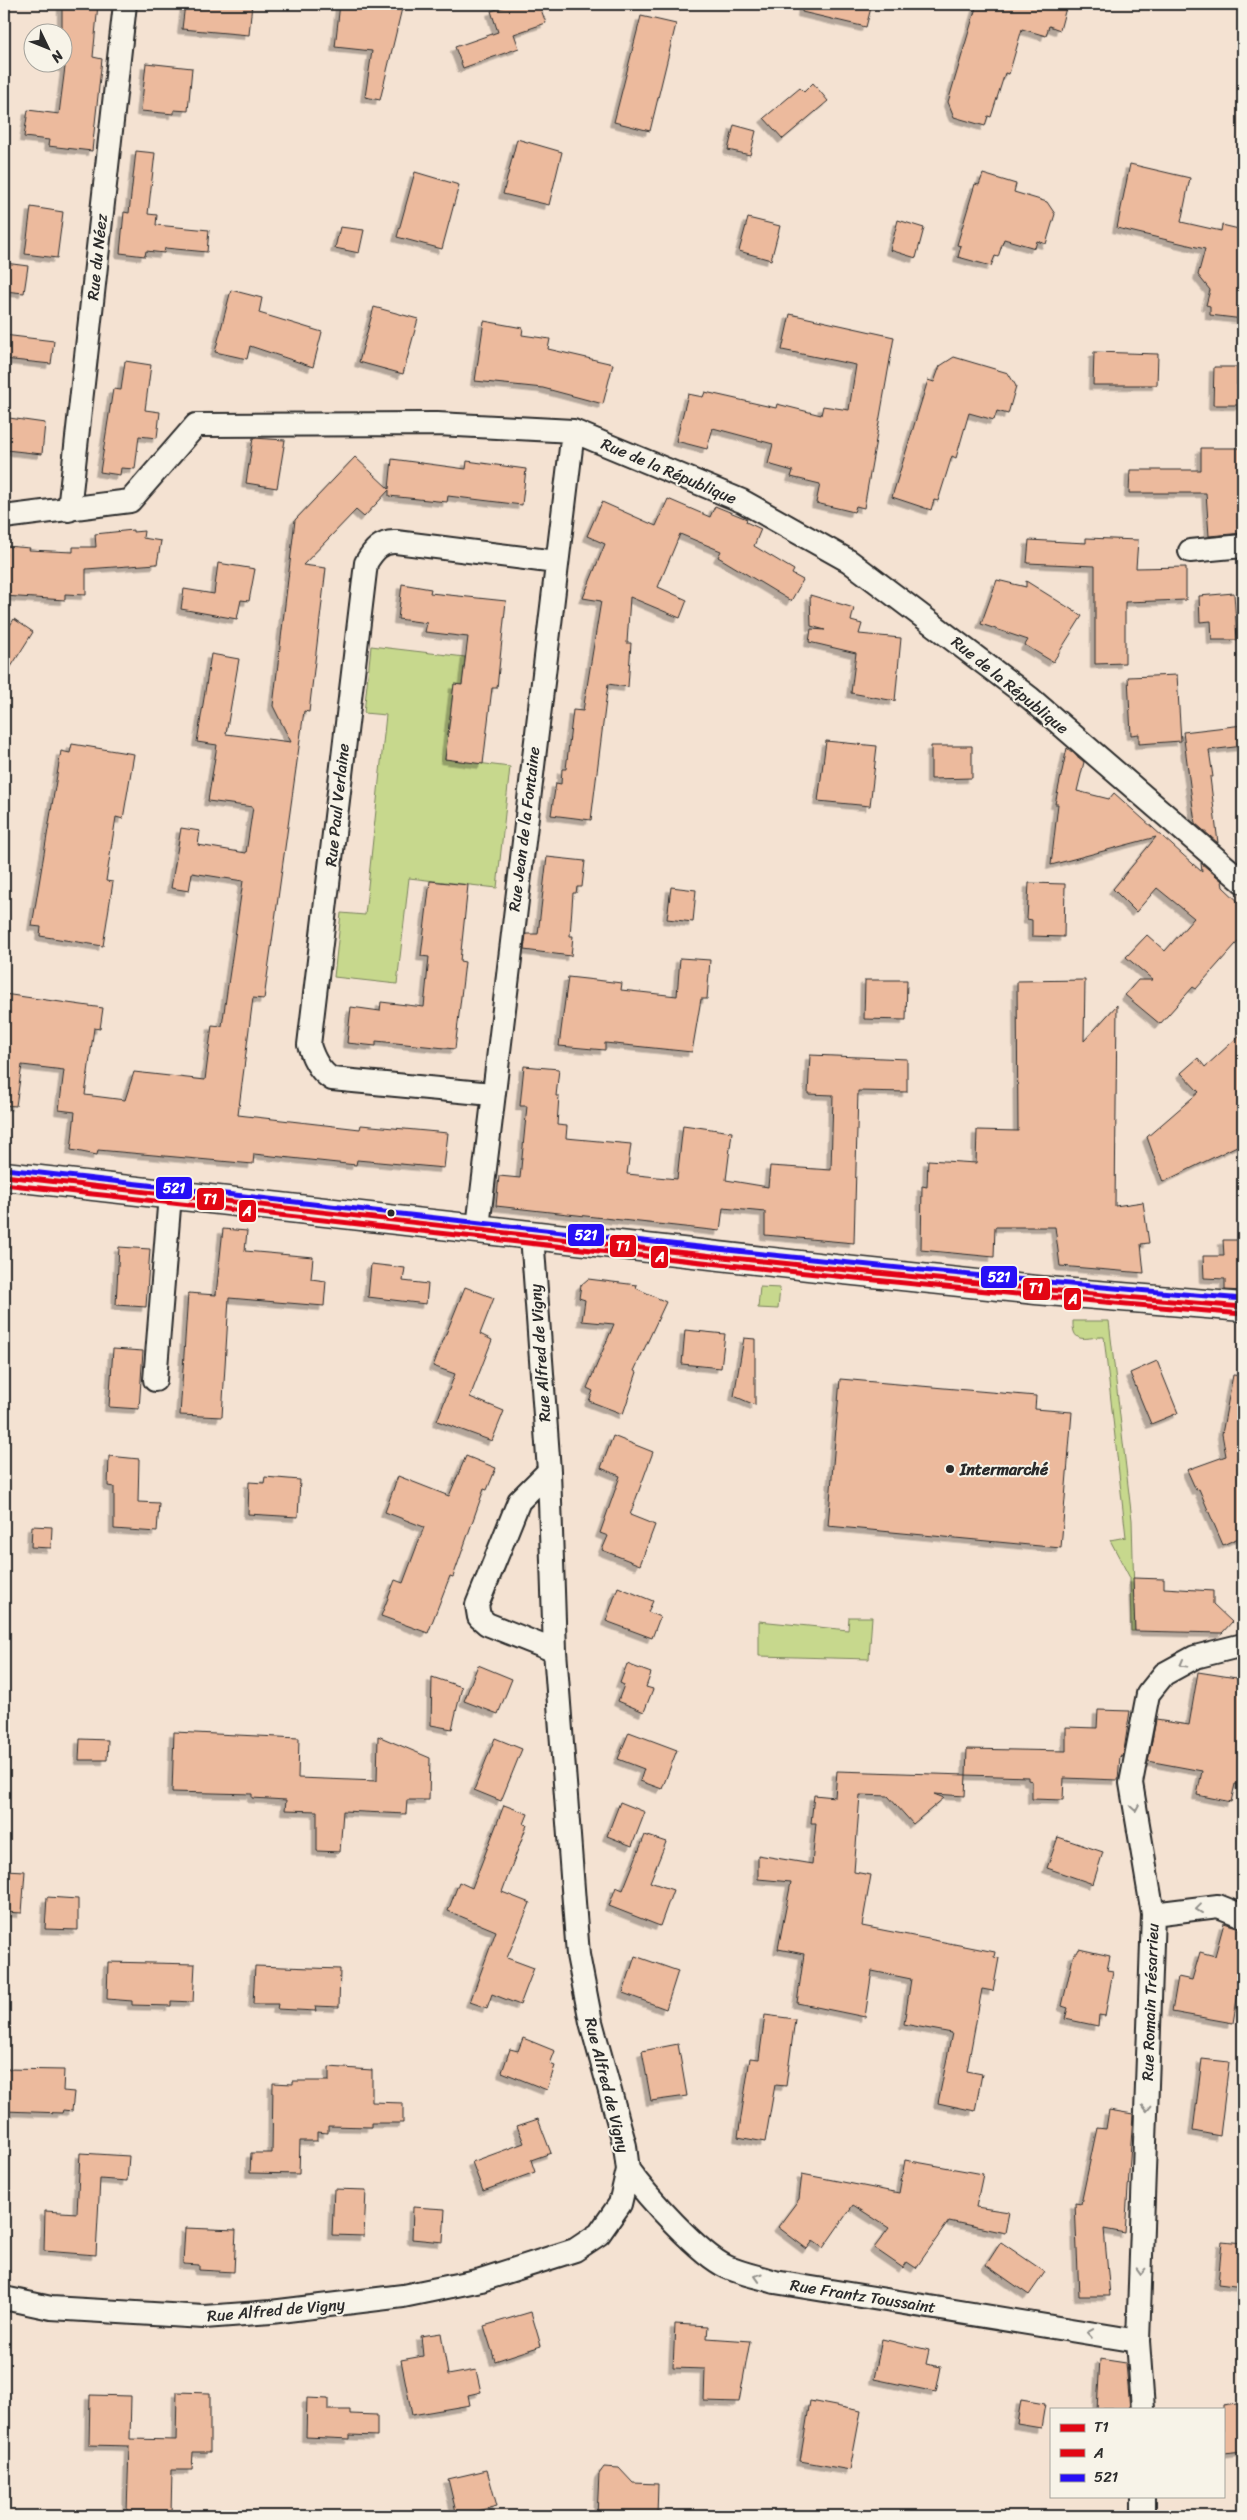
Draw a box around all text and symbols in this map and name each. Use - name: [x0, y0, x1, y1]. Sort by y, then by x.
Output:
- north arrow: [22, 22, 72, 72]
- text: N: [44, 44, 70, 69]
- street label: Rue du Néez: [78, 212, 116, 302]
- street label: Rue de la République: [597, 429, 741, 513]
- street label: Rue de la République: [945, 628, 1075, 742]
- street label: Rue Paul Verlaine: [316, 742, 358, 868]
- street label: Rue Jean de la Fontaine: [499, 745, 549, 913]
- line badge: 521: [155, 1176, 193, 1200]
- text: 521: [163, 1176, 185, 1201]
- line badge: T1: [196, 1187, 225, 1211]
- text: T1: [203, 1187, 217, 1212]
- line badge: A: [238, 1199, 257, 1223]
- text: A: [241, 1199, 252, 1224]
- unlabelled marker: [386, 1208, 396, 1218]
- line badge: 521: [567, 1223, 605, 1247]
- text: 521: [575, 1223, 597, 1248]
- line badge: T1: [609, 1234, 637, 1258]
- text: T1: [616, 1234, 630, 1259]
- line badge: A: [650, 1245, 669, 1269]
- text: A: [654, 1245, 665, 1270]
- line badge: 521: [980, 1265, 1018, 1289]
- text: 521: [988, 1265, 1010, 1290]
- text: T1: [1029, 1276, 1043, 1301]
- line badge: T1: [1022, 1277, 1051, 1301]
- street label: Rue Alfred de Vigny: [521, 1282, 559, 1423]
- line badge: A: [1063, 1287, 1082, 1311]
- text: A: [1067, 1287, 1078, 1312]
- place label: Intermarché: [959, 1455, 1049, 1484]
- marker: Intermarché: [944, 1463, 956, 1475]
- one-way arrow: [1179, 1658, 1188, 1668]
- one-way arrow: [1129, 1803, 1139, 1812]
- one-way arrow: [1195, 1903, 1203, 1913]
- street label: Rue Romain Trésarrieu: [1133, 1922, 1167, 2081]
- street label: Rue Alfred de Vigny: [576, 2014, 638, 2156]
- one-way arrow: [1141, 2105, 1152, 2113]
- one-way arrow: [1136, 2267, 1146, 2275]
- street label: Rue Frantz Toussaint: [788, 2270, 938, 2322]
- one-way arrow: [754, 2272, 762, 2282]
- street label: Rue Alfred de Vigny: [206, 2289, 347, 2330]
- one-way arrow: [1086, 2329, 1095, 2339]
- legend: [1050, 2408, 1224, 2498]
- text: T1: [1094, 2414, 1109, 2440]
- text: A: [1093, 2440, 1104, 2466]
- text: 521: [1094, 2464, 1118, 2490]

